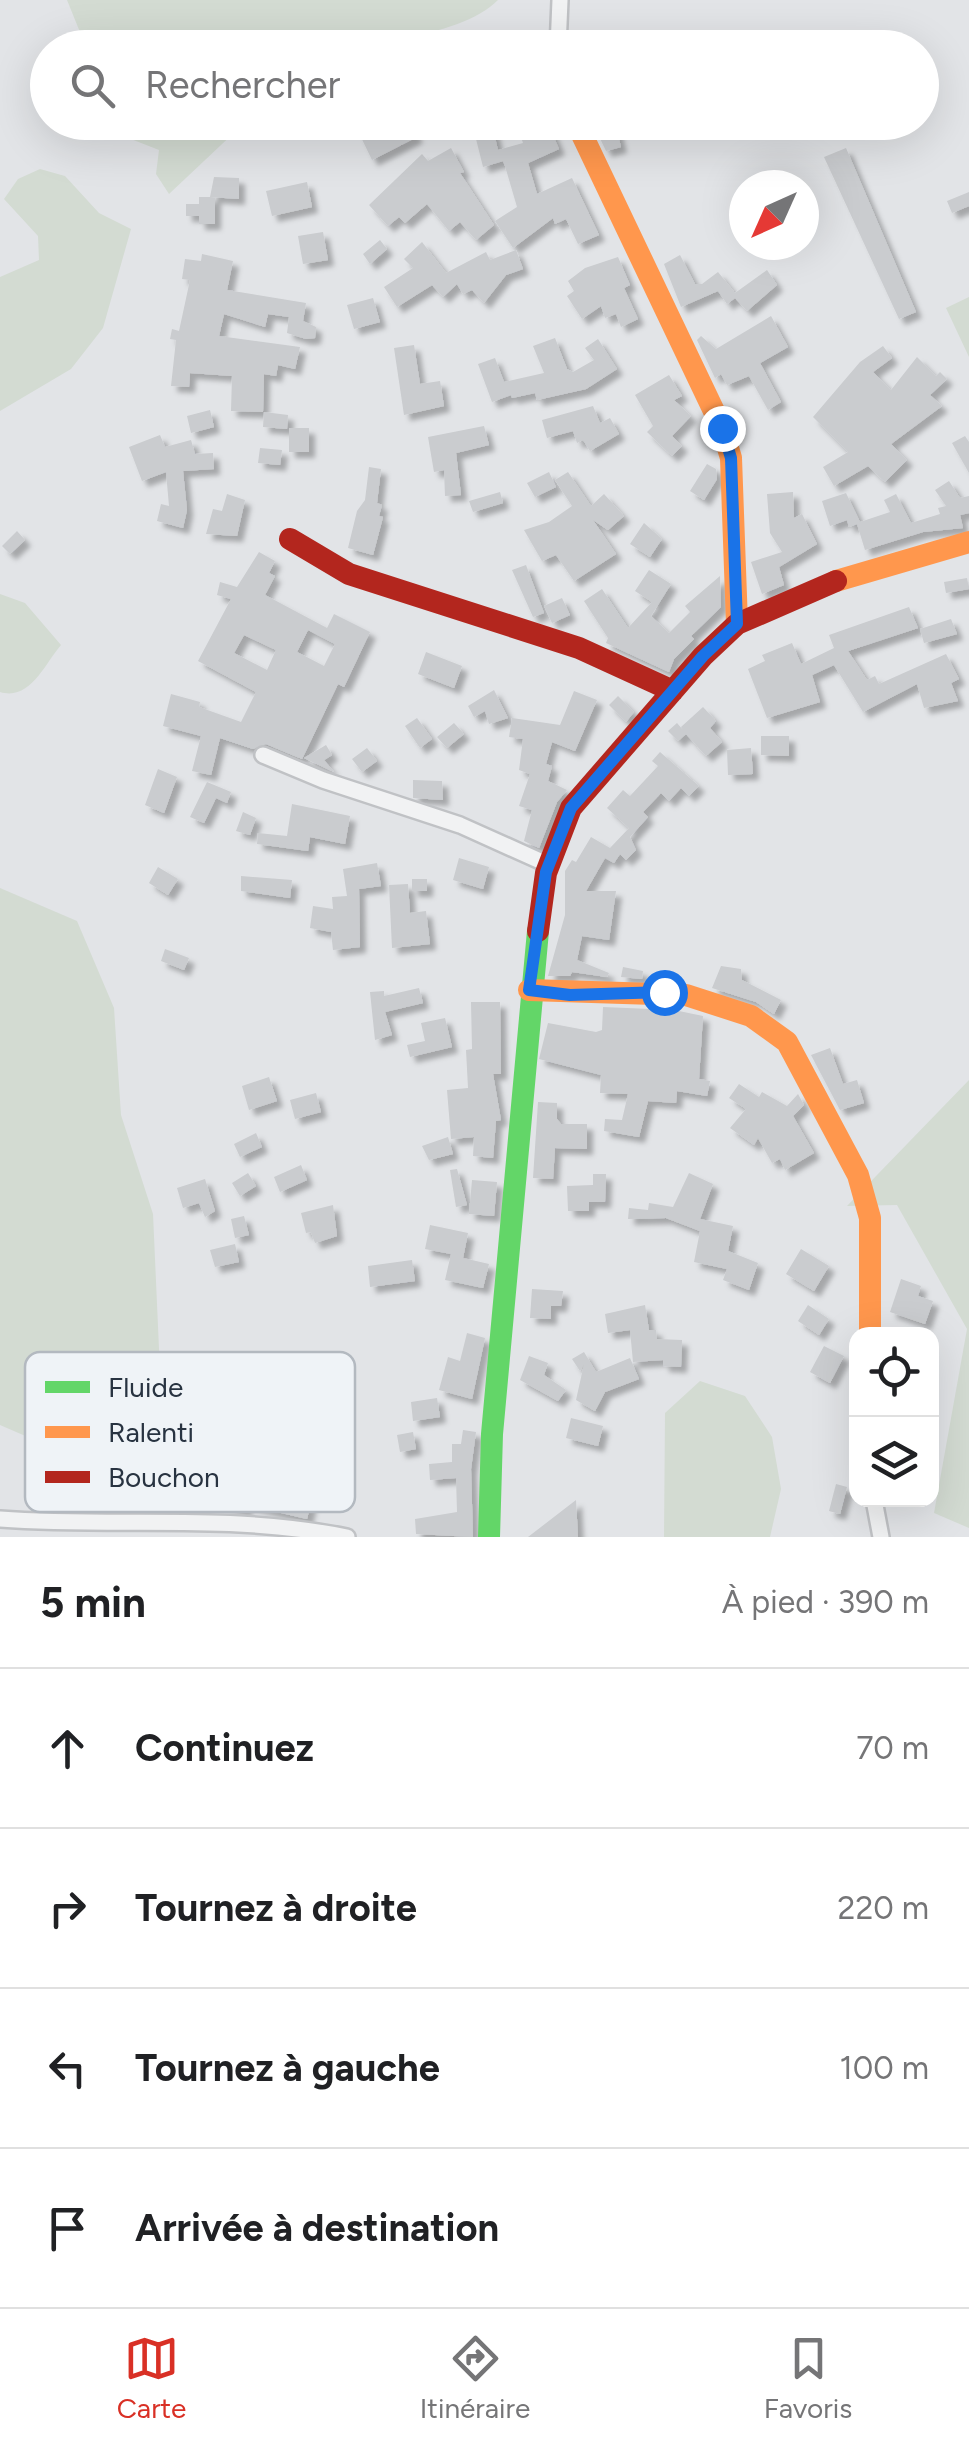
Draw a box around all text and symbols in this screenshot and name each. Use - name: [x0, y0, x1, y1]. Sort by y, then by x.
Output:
- search box: [30, 30, 939, 140]
- icon: search: [65, 58, 120, 113]
- text: Rechercher: [145, 62, 340, 108]
- north arrow: [729, 170, 819, 260]
- route end: [700, 406, 746, 452]
- route start: [642, 970, 688, 1016]
- map controls: [849, 1327, 939, 1507]
- button: locate: [849, 1327, 939, 1417]
- legend: [25, 1352, 355, 1512]
- text: Fluide: [108, 1370, 183, 1404]
- text: Ralenti: [108, 1415, 194, 1449]
- button: layers: [849, 1417, 939, 1507]
- text: Bouchon: [108, 1460, 220, 1494]
- text: 5 min: [40, 1577, 146, 1628]
- text: À pied · 390 m: [722, 1583, 929, 1621]
- icon: ahead: [40, 1721, 95, 1776]
- text: Continuez: [135, 1725, 314, 1771]
- text: 70 m: [856, 1729, 929, 1767]
- icon: right: [40, 1881, 95, 1936]
- text: Tournez à droite: [135, 1885, 417, 1931]
- text: 220 m: [838, 1889, 929, 1927]
- icon: left: [40, 2041, 95, 2096]
- text: Tournez à gauche: [135, 2045, 440, 2091]
- text: 100 m: [840, 2049, 929, 2087]
- icon: arrive: [40, 2201, 95, 2256]
- text: Arrivée à destination: [135, 2205, 499, 2251]
- tab: Carte: [117, 2331, 186, 2425]
- tab: Itinéraire: [420, 2331, 530, 2425]
- tab: Favoris: [764, 2331, 852, 2425]

